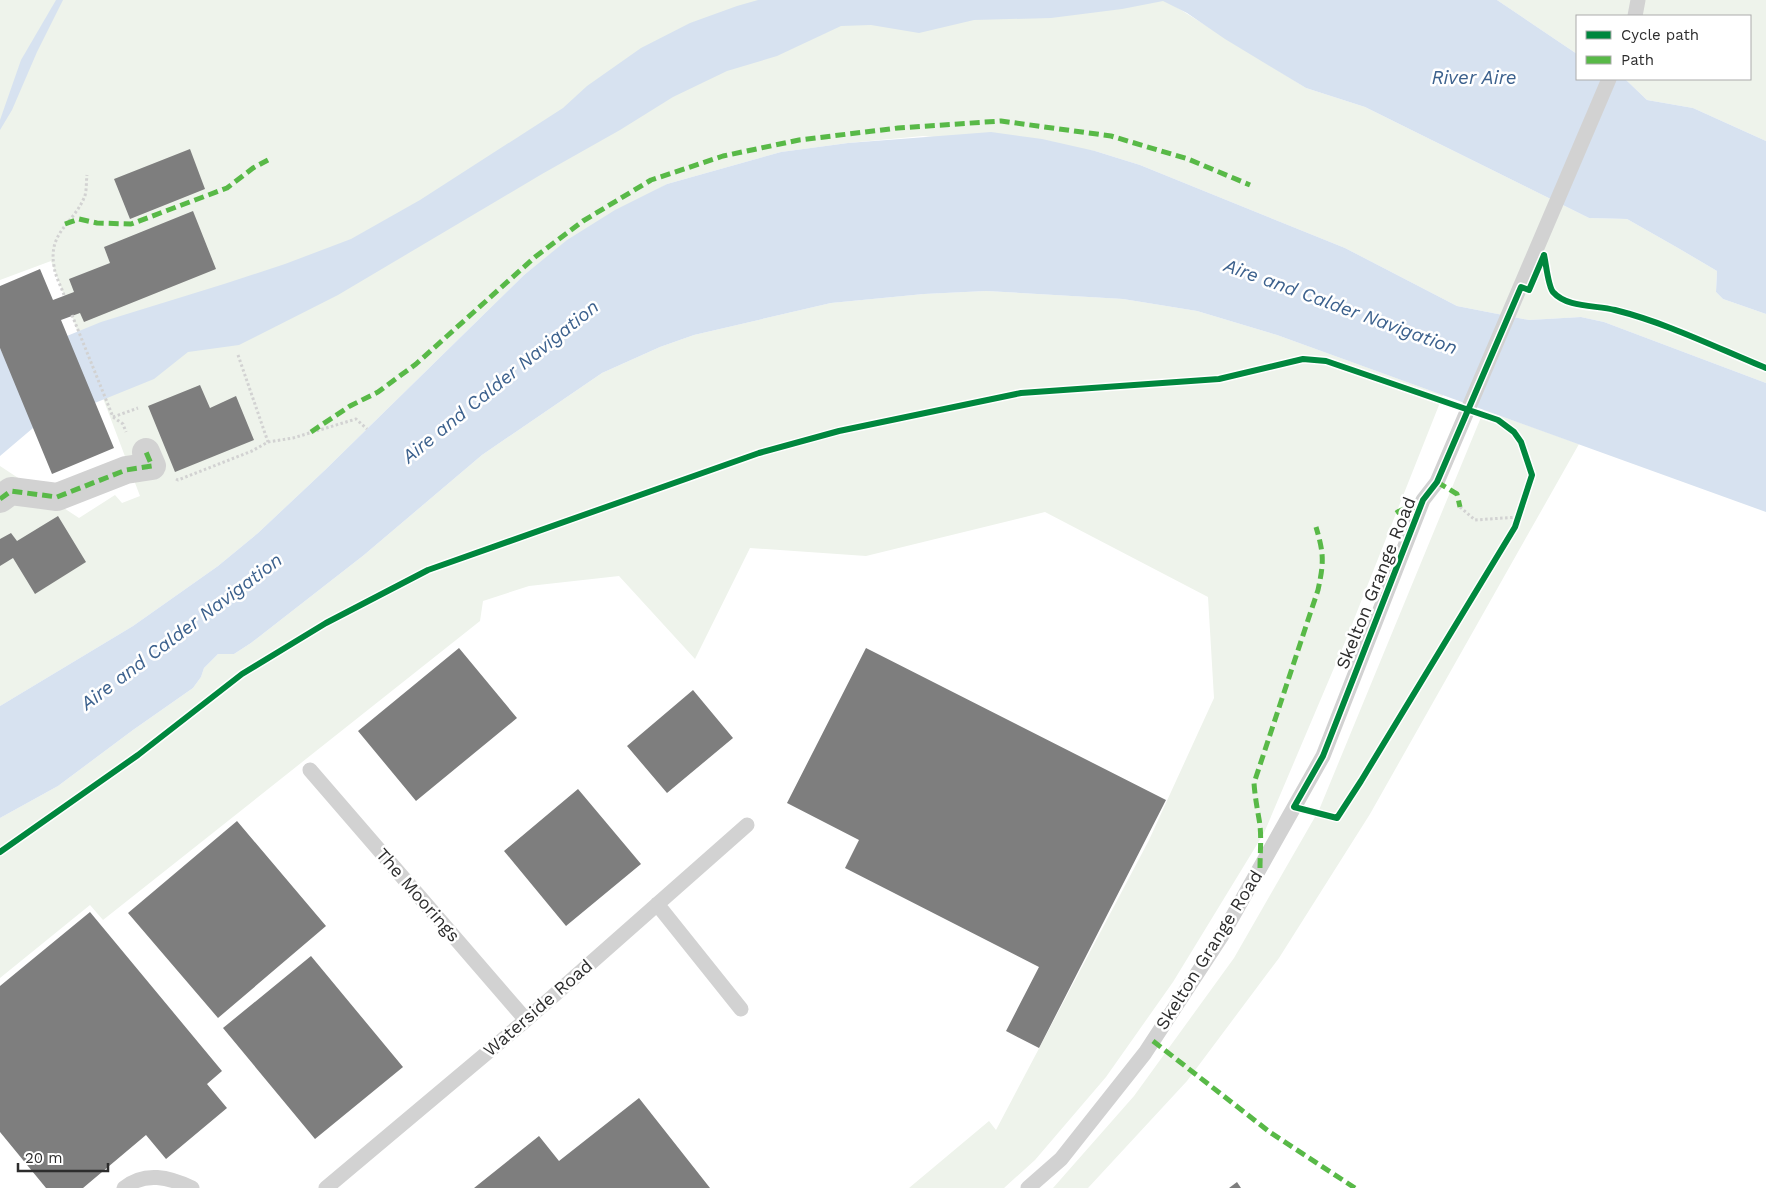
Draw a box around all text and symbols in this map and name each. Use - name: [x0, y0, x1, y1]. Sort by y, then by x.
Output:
- legend: [1576, 15, 1751, 80]
- text: Cycle path: [1621, 26, 1699, 44]
- text: Path: [1621, 51, 1654, 69]
- water label: River Aire: [1431, 66, 1517, 89]
- water label: Aire and Calder Navigation: [1220, 253, 1461, 359]
- water label: Aire and Calder Navigation: [397, 295, 603, 469]
- street label: Skelton Grange Road: [1331, 494, 1420, 672]
- water label: Aire and Calder Navigation: [75, 548, 287, 715]
- street label: The Moorings: [372, 844, 465, 946]
- street label: Skelton Grange Road: [1151, 866, 1266, 1033]
- street label: Waterside Road: [479, 955, 596, 1061]
- scale bar: [18, 1140, 108, 1172]
- text: 20 m: [25, 1149, 63, 1167]

